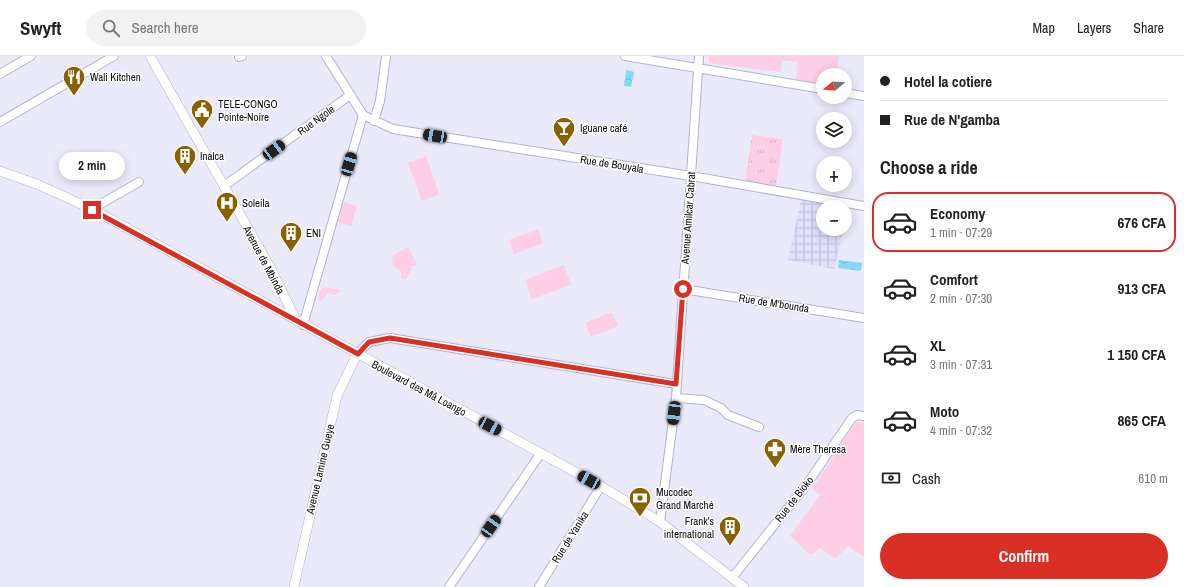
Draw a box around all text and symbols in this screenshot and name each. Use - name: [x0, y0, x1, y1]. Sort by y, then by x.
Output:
- search box: [86, 10, 366, 46]
- text: Swyft: [20, 15, 62, 41]
- icon: search: [100, 17, 122, 39]
- text: Search here: [132, 17, 199, 38]
- text: Map: [1033, 19, 1055, 37]
- text: Layers: [1077, 19, 1111, 37]
- text: Share: [1133, 19, 1164, 37]
- restaurant icon: Wali Kitchen: [61, 64, 87, 97]
- north arrow: [816, 68, 852, 104]
- map controls: [816, 68, 852, 236]
- place label: Wali Kitchen: [90, 70, 141, 84]
- text: Hotel la cotiere: [904, 71, 992, 92]
- public building icon: TELE-CONGO Pointe-Noire: [189, 97, 215, 130]
- place label: TELE-CONGO Pointe-Noire: [218, 97, 278, 124]
- street label: Rue Ngole: [295, 102, 337, 138]
- text: Rue de N'gamba: [904, 109, 1000, 130]
- button: layers: [816, 112, 852, 148]
- bar icon: Iguane café: [551, 115, 577, 148]
- place label: Iguane café: [580, 121, 627, 135]
- car: [422, 128, 448, 144]
- car: [261, 138, 287, 162]
- building icon: Inalca: [172, 143, 198, 176]
- place label: Inalca: [200, 149, 224, 163]
- car: [340, 151, 358, 177]
- callout: 2 min: [59, 152, 125, 180]
- street label: Rue de Bouyala: [579, 152, 645, 176]
- text: Choose a ride: [880, 155, 978, 180]
- button: +: [816, 156, 852, 192]
- text: 2 min: [78, 157, 106, 174]
- street label: Avenue Amilcar Cabrat: [678, 171, 698, 266]
- hospital icon: Soleila: [214, 190, 240, 223]
- place label: Soleila: [242, 196, 270, 210]
- button: −: [816, 200, 852, 236]
- route end: [83, 201, 101, 219]
- text: Economy: [930, 203, 985, 224]
- icon: car: [882, 204, 918, 240]
- text: 676 CFA: [1117, 212, 1166, 233]
- building icon: ENI: [278, 220, 304, 253]
- street label: Avenue de Mbinda: [240, 222, 288, 297]
- text: 1 min · 07:29: [930, 224, 992, 241]
- place label: ENI: [306, 226, 321, 240]
- text: Comfort: [930, 269, 978, 290]
- icon: car: [882, 270, 918, 306]
- text: 913 CFA: [1117, 278, 1166, 299]
- route start: [674, 280, 692, 298]
- text: 2 min · 07:30: [930, 290, 992, 307]
- street label: Rue de M'bounda: [738, 291, 810, 315]
- text: XL: [930, 335, 946, 356]
- icon: car: [882, 336, 918, 372]
- text: 1 150 CFA: [1107, 344, 1166, 365]
- text: 3 min · 07:31: [930, 356, 992, 373]
- street label: Boulevard des Mâ Loango: [369, 357, 469, 419]
- car: [667, 400, 681, 426]
- text: Moto: [930, 401, 959, 422]
- icon: car: [882, 402, 918, 438]
- text: 865 CFA: [1117, 410, 1166, 431]
- car: [477, 415, 503, 437]
- text: 4 min · 07:32: [930, 422, 992, 439]
- street label: Avenue Lamine Gueye: [303, 423, 337, 516]
- pharmacy icon: Mère Theresa: [762, 436, 788, 469]
- place label: Mère Theresa: [790, 442, 846, 456]
- icon: cash: [880, 467, 902, 489]
- text: Cash: [912, 468, 941, 489]
- car: [576, 469, 602, 491]
- text: 610 m: [1138, 470, 1168, 487]
- street label: Rue de Bioko: [772, 473, 816, 525]
- bank icon: Mucodec Grand Marché: [627, 485, 653, 518]
- place label: Mucodec Grand Marché: [656, 485, 714, 512]
- street label: Rue de Yanika: [548, 508, 592, 566]
- car: [479, 513, 503, 539]
- place label: Frank's international: [664, 514, 714, 541]
- building icon: Frank's international: [717, 514, 743, 547]
- button: Confirm: [880, 533, 1168, 579]

